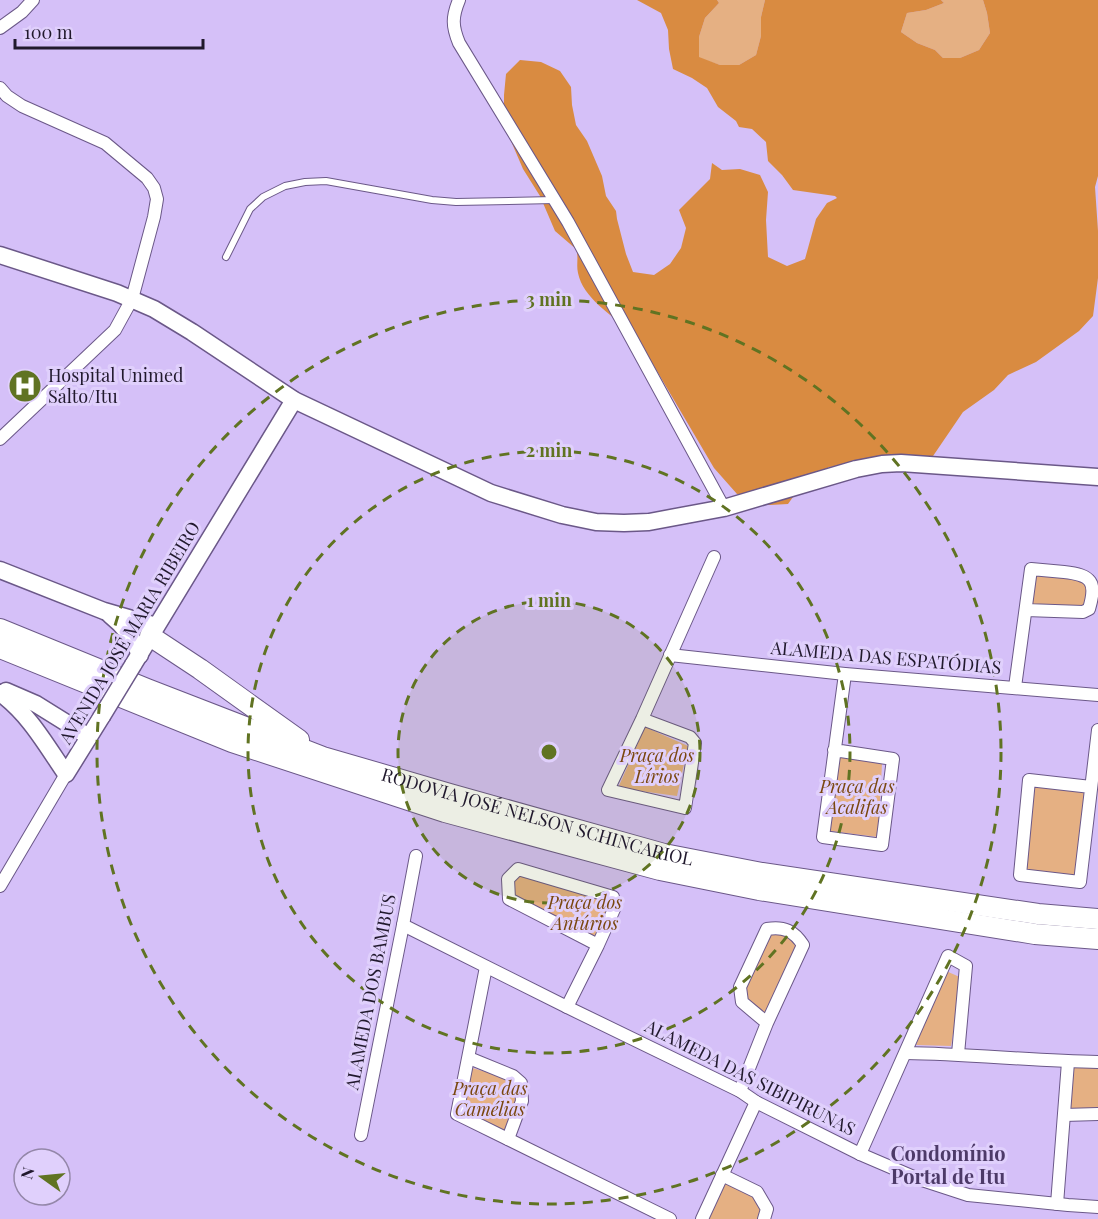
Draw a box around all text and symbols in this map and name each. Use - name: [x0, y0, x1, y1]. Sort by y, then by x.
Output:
- scale bar: [15, 12, 202, 50]
- text: 100 m: [24, 20, 73, 44]
- text: 3 min: [526, 287, 572, 311]
- place label: Hospital Unimed Salto/Itu: [48, 363, 184, 408]
- hospital icon: Hospital Unimed Salto/Itu: [7, 368, 43, 404]
- text: 2 min: [526, 438, 572, 462]
- street label: AVENIDA JOSÉ MARIA RIBEIRO: [53, 517, 205, 749]
- text: 1 min: [527, 588, 571, 612]
- street label: ALAMEDA DAS ESPATÓDIAS: [769, 635, 1002, 679]
- centre of rings: [539, 742, 559, 762]
- park label: Praça dos Lírios: [619, 743, 694, 788]
- street label: RODOVIA JOSÉ NELSON SCHINCARIOL: [379, 762, 695, 870]
- park label: Praça das Acalifas: [818, 774, 895, 819]
- park label: Praça dos Antúrios: [547, 890, 622, 935]
- street label: ALAMEDA DOS BAMBUS: [339, 892, 401, 1093]
- street label: ALAMEDA DAS SIBIPIRUNAS: [640, 1013, 860, 1141]
- park label: Praça das Camélias: [451, 1076, 528, 1121]
- district label: Condomínio Portal de Itu: [890, 1139, 1006, 1189]
- north arrow: [12, 1147, 72, 1207]
- text: N: [15, 1164, 39, 1181]

